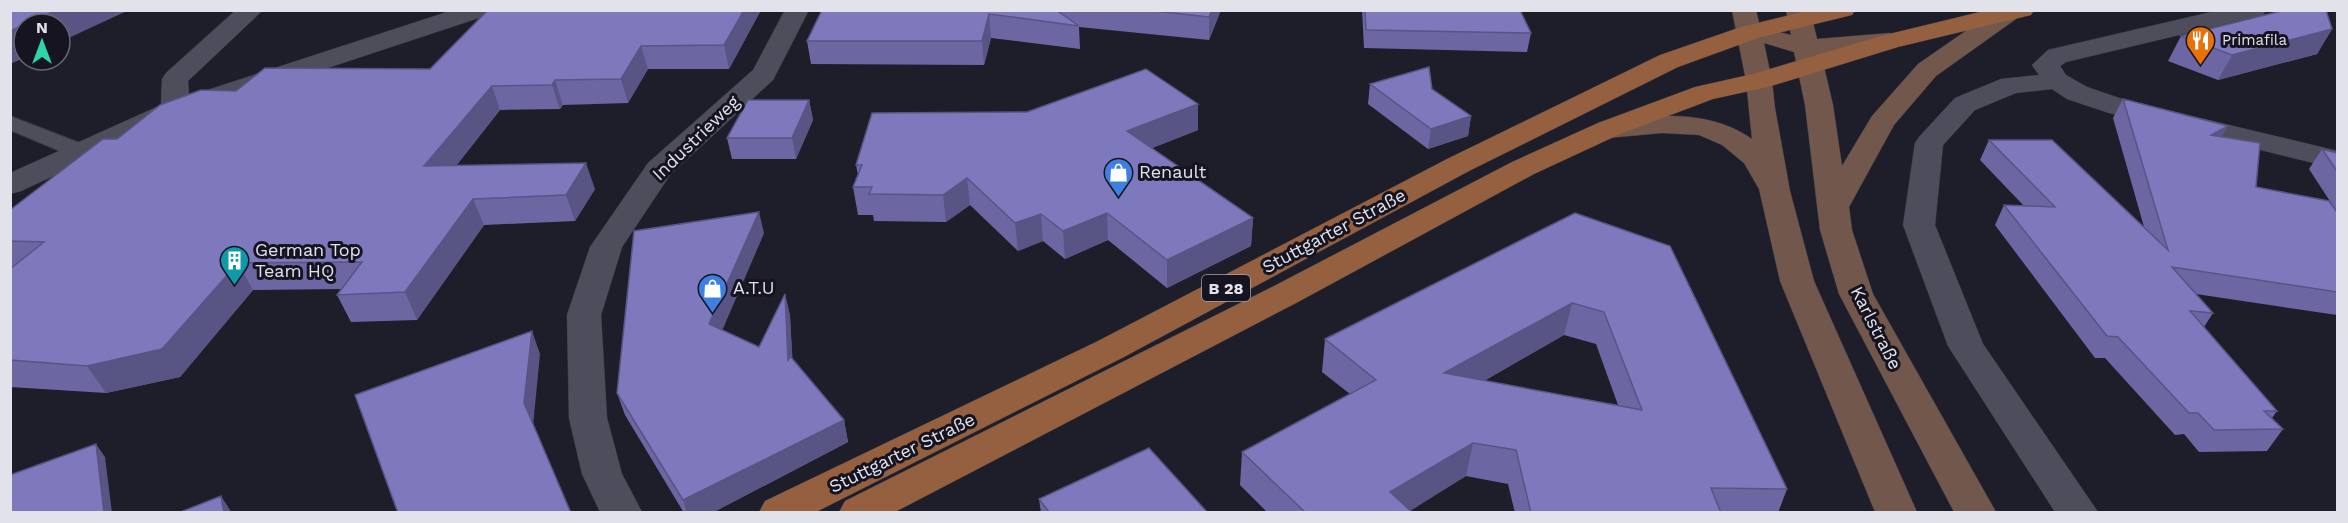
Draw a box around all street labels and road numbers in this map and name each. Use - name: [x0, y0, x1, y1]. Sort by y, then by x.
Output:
- street label: Industrieweg: [648, 91, 744, 184]
- street label: Stuttgarter Straße: [1258, 184, 1409, 277]
- road number: B 28: [1202, 275, 1250, 301]
- street label: Karlstraße: [1847, 283, 1906, 373]
- street label: Stuttgarter Straße: [825, 408, 978, 497]

